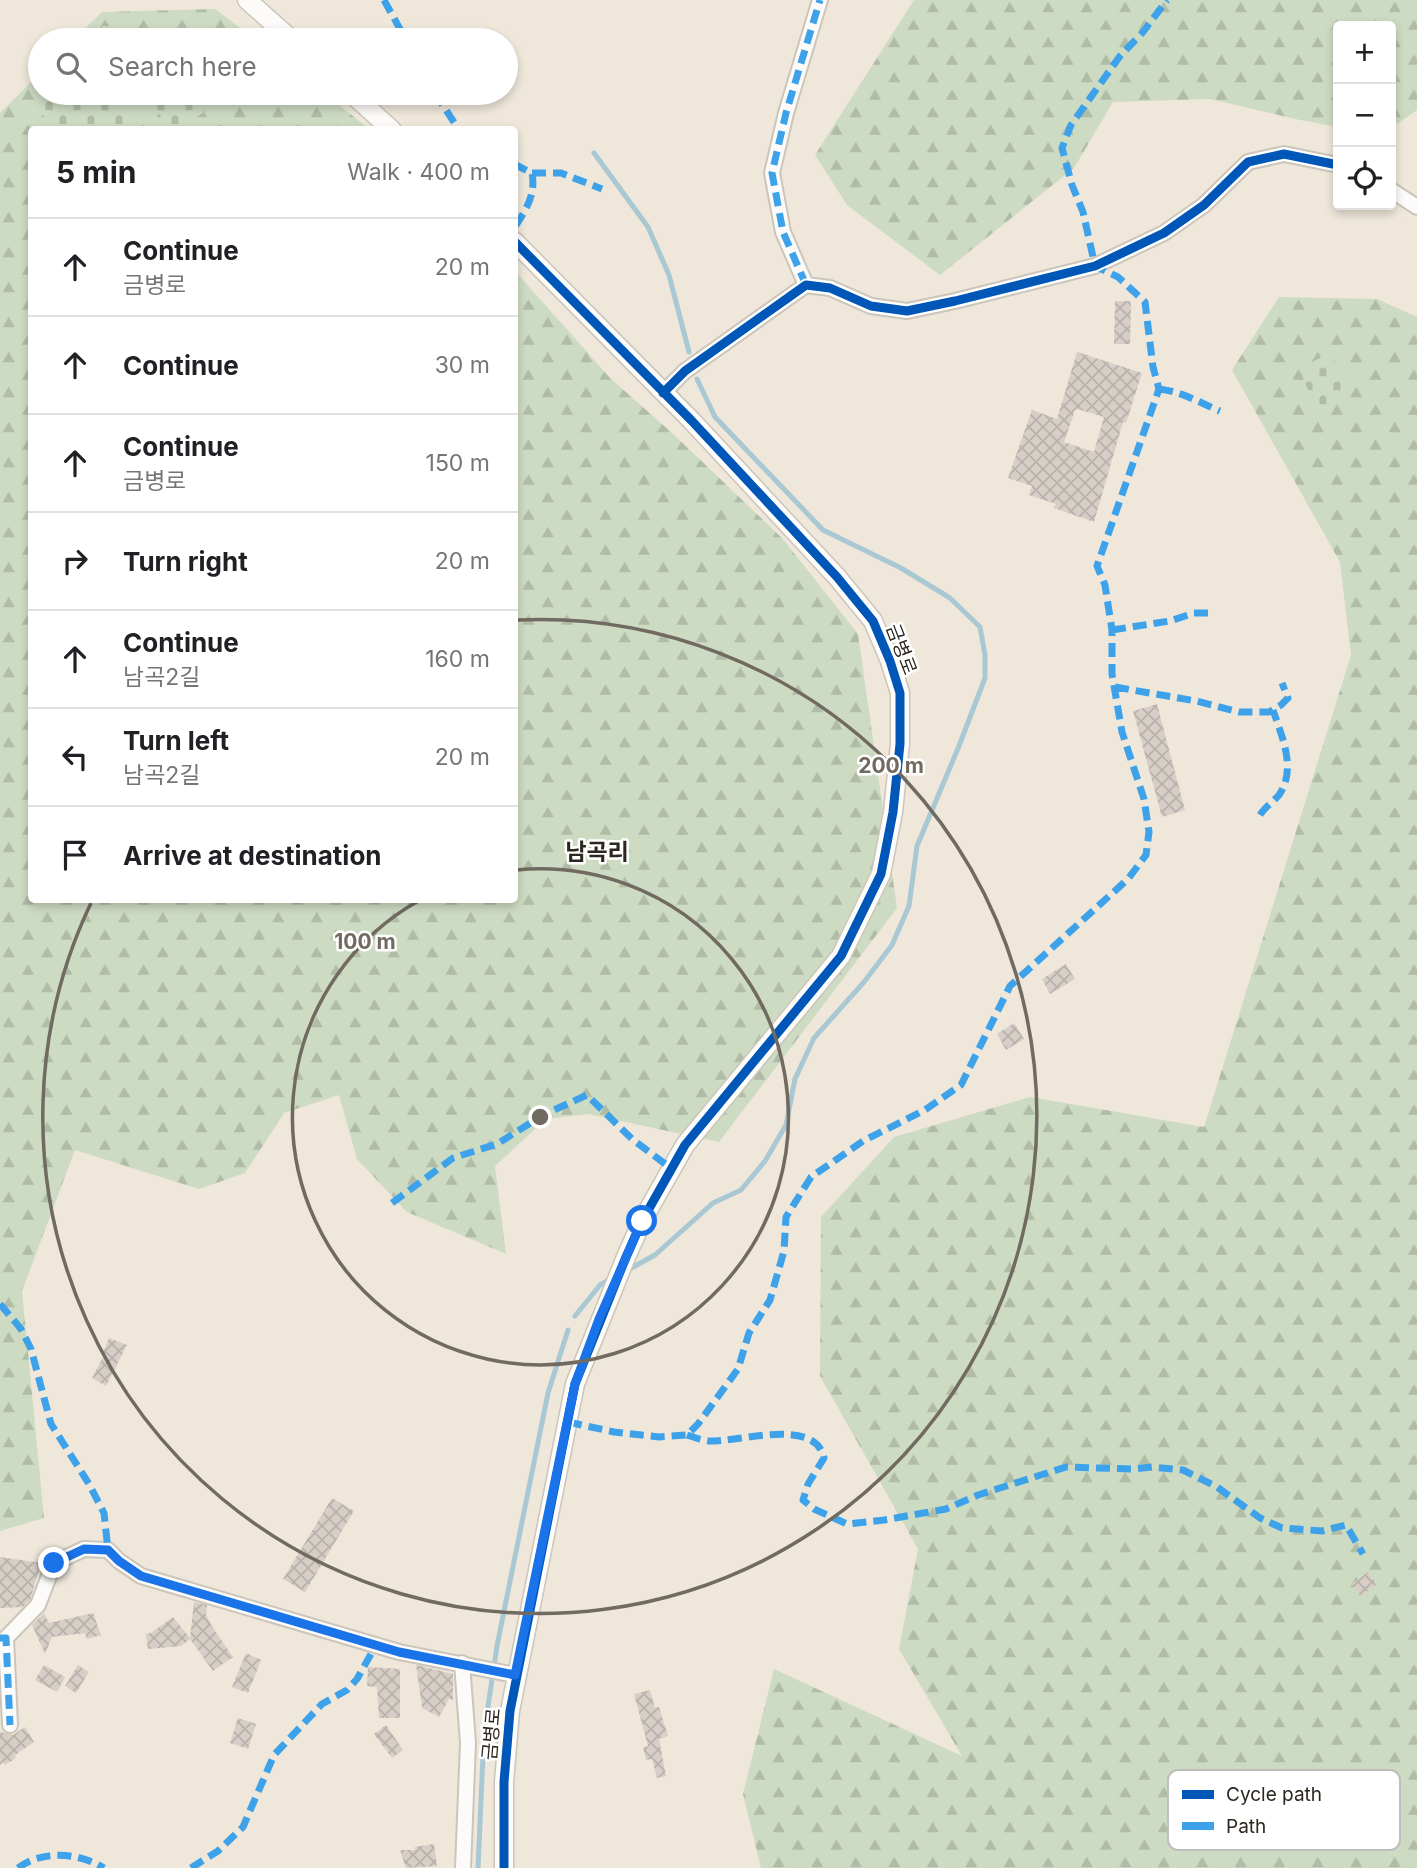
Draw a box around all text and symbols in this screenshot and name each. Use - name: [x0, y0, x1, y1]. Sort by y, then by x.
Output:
- map controls: [1333, 21, 1396, 210]
- button: +: [1333, 21, 1396, 84]
- search box: [28, 28, 518, 105]
- icon: search: [52, 48, 90, 86]
- text: Search here: [108, 51, 257, 82]
- button: −: [1333, 84, 1396, 147]
- button: locate: [1333, 147, 1396, 210]
- text: 5 min: [56, 154, 136, 190]
- text: Walk · 400 m: [347, 158, 490, 186]
- text: Continue: [123, 235, 239, 266]
- icon: ahead: [56, 248, 94, 286]
- text: 20 m: [435, 253, 490, 281]
- text: 금병로: [123, 271, 186, 299]
- icon: ahead: [56, 346, 94, 384]
- text: Continue: [123, 350, 239, 381]
- text: 30 m: [435, 351, 490, 379]
- text: Continue: [123, 431, 239, 462]
- icon: ahead: [56, 444, 94, 482]
- text: 150 m: [426, 449, 490, 477]
- text: 금병로: [123, 467, 186, 495]
- icon: right: [56, 542, 94, 580]
- text: Turn right: [123, 546, 248, 577]
- text: 20 m: [435, 547, 490, 575]
- street label: 금병로: [881, 621, 922, 678]
- text: Continue: [123, 627, 239, 658]
- icon: ahead: [56, 640, 94, 678]
- text: 160 m: [425, 645, 490, 673]
- text: 남곡2길: [123, 663, 201, 691]
- text: Turn left: [123, 725, 229, 756]
- icon: left: [56, 738, 94, 776]
- text: 20 m: [435, 743, 490, 771]
- text: 200 m: [858, 753, 924, 778]
- text: 남곡2길: [123, 761, 201, 789]
- icon: arrive: [56, 836, 94, 874]
- district label: 남곡리: [565, 838, 629, 866]
- text: Arrive at destination: [123, 840, 382, 871]
- text: 100 m: [334, 929, 396, 954]
- centre of rings: [528, 1105, 552, 1129]
- route start: [626, 1205, 657, 1236]
- route end: [38, 1547, 69, 1578]
- street label: 금병로: [478, 1707, 505, 1761]
- legend: [1168, 1770, 1400, 1850]
- text: Cycle path: [1226, 1783, 1322, 1806]
- text: Path: [1226, 1815, 1266, 1838]

